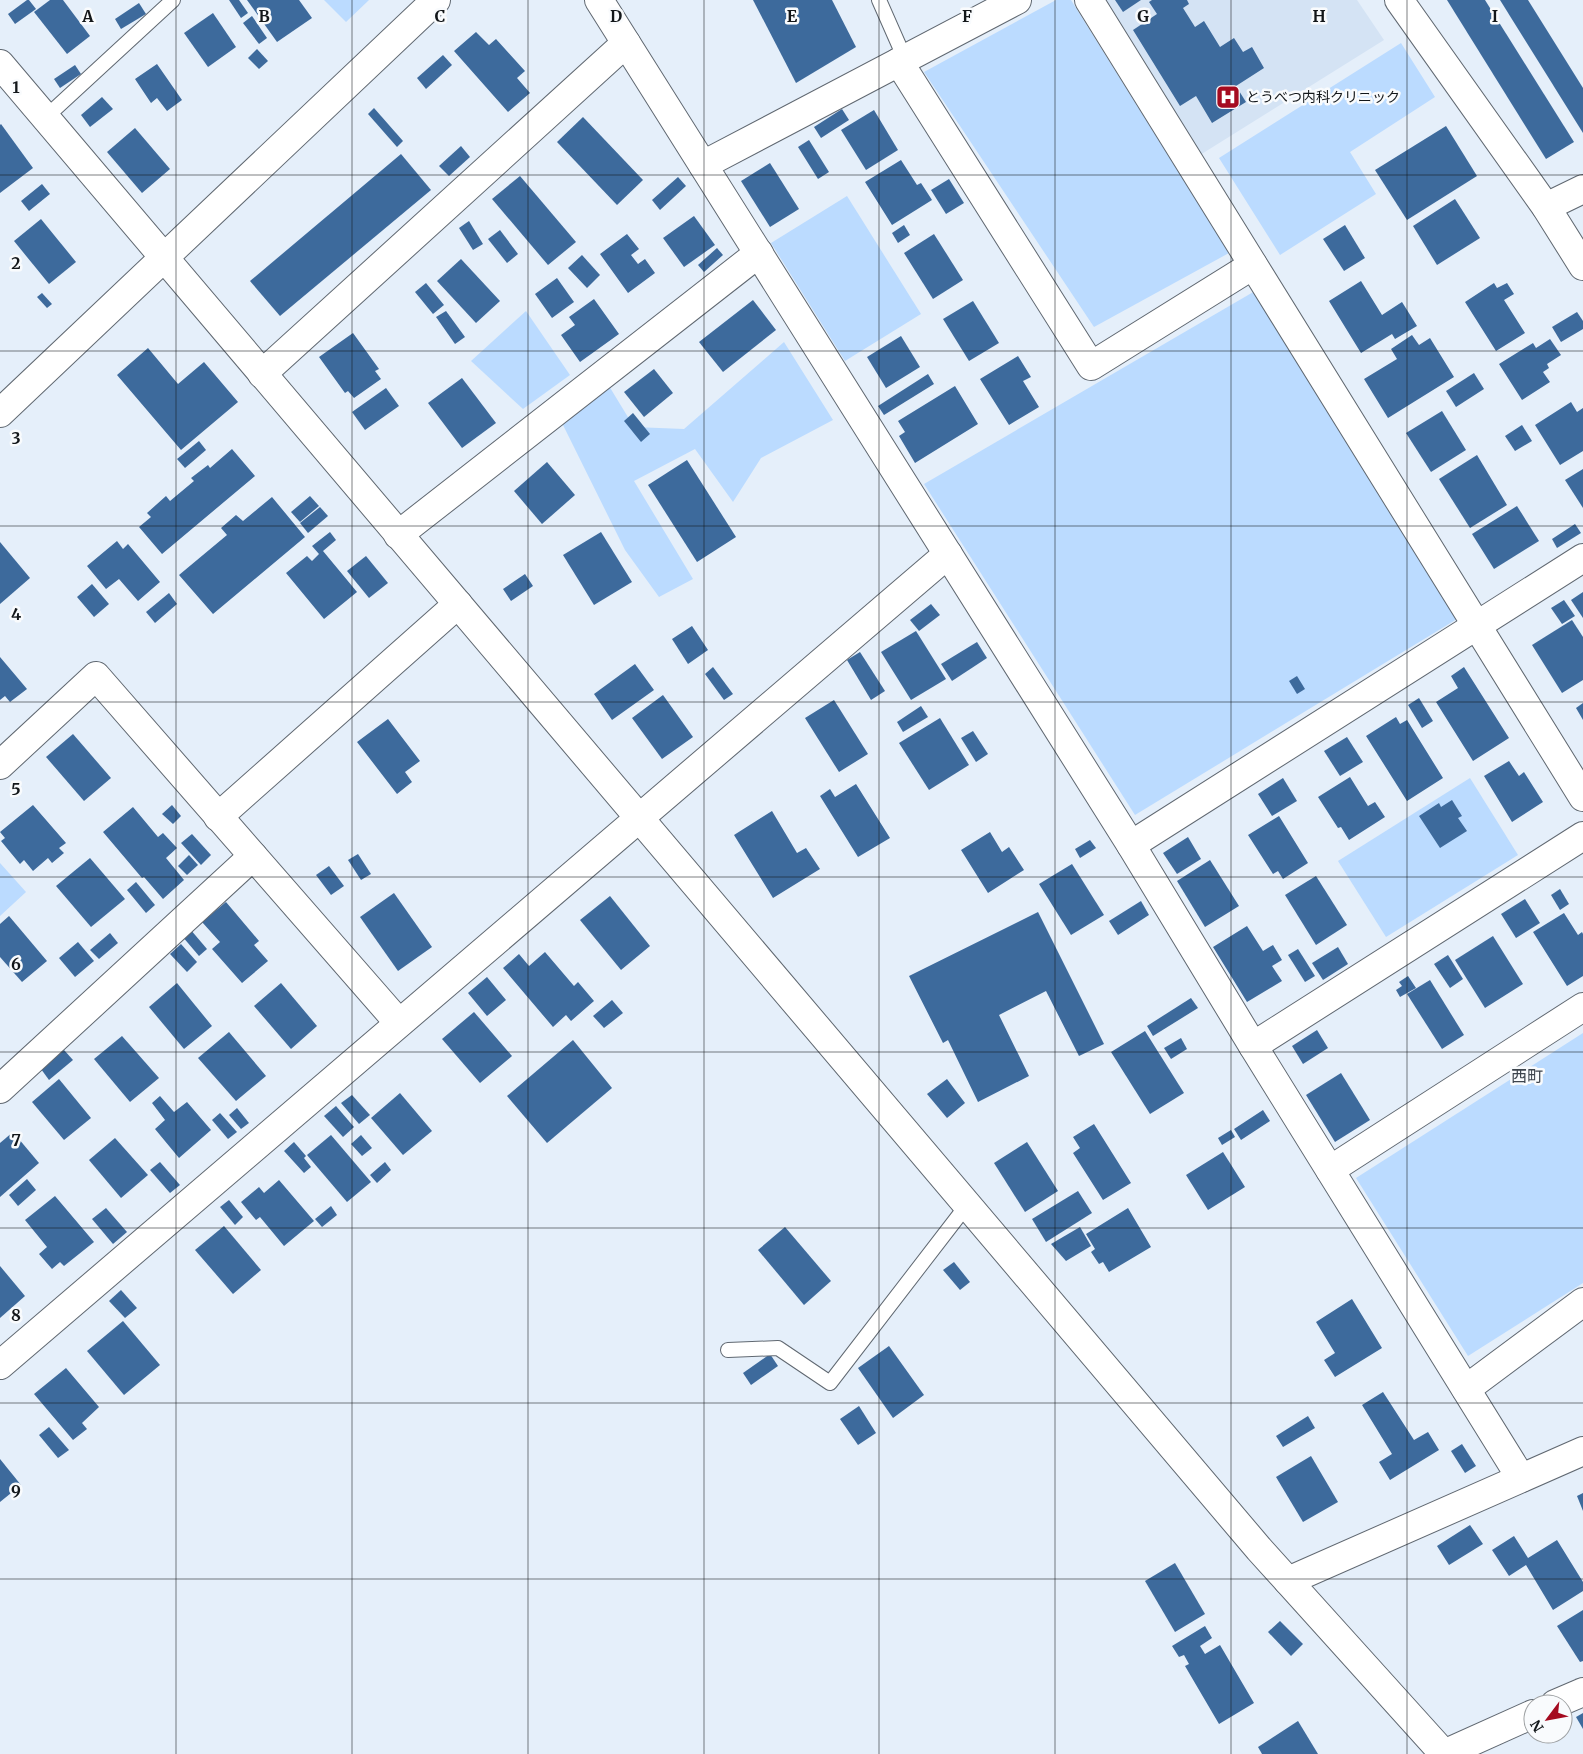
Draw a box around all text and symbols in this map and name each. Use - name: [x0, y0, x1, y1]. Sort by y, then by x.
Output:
- text: A: [81, 6, 94, 26]
- text: B: [258, 6, 270, 26]
- text: C: [435, 6, 445, 26]
- text: D: [610, 6, 622, 26]
- text: E: [787, 6, 798, 26]
- text: F: [962, 6, 972, 26]
- text: G: [1137, 6, 1149, 26]
- text: H: [1312, 6, 1326, 26]
- text: I: [1492, 6, 1498, 26]
- text: 1: [12, 77, 20, 97]
- hospital icon: とうべつ内科クリニック: [1215, 84, 1241, 110]
- place label: とうべつ内科クリニック: [1246, 88, 1400, 106]
- text: 2: [11, 253, 21, 273]
- text: 3: [11, 428, 21, 448]
- text: 4: [11, 604, 21, 624]
- text: 5: [11, 779, 21, 799]
- text: 6: [11, 954, 21, 974]
- district label: 西町: [1511, 1066, 1543, 1086]
- text: 7: [11, 1130, 21, 1150]
- text: 8: [11, 1305, 21, 1325]
- text: 9: [11, 1481, 21, 1501]
- north arrow: [1523, 1694, 1573, 1744]
- text: N: [1526, 1716, 1548, 1735]

